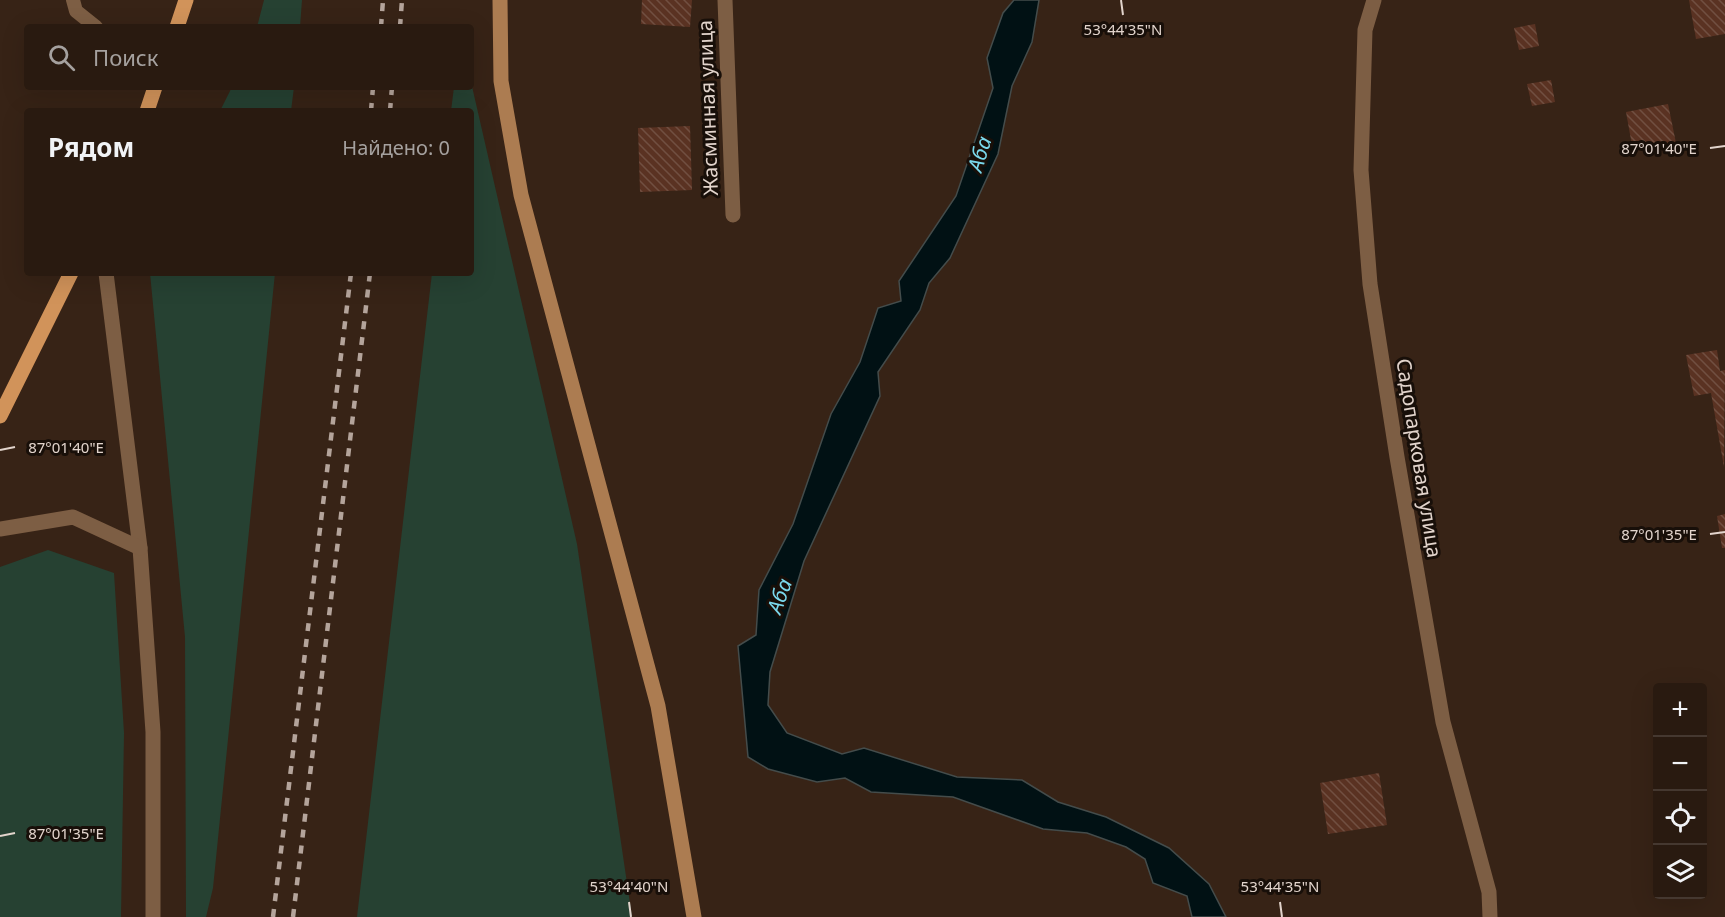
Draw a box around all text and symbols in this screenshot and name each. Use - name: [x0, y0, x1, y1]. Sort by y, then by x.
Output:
- text: 53°44'35"N: [1084, 19, 1162, 39]
- street label: Жасминная улица: [691, 20, 724, 196]
- search box: [24, 24, 474, 90]
- icon: search: [45, 41, 78, 74]
- text: Поиск: [93, 42, 158, 72]
- text: Рядом: [48, 129, 134, 165]
- water label: Аба: [960, 133, 998, 177]
- text: Найдено: 0: [342, 134, 450, 161]
- text: 87°01'40"E: [1621, 138, 1697, 158]
- street label: Садопарковая улица: [1390, 356, 1449, 559]
- text: 87°01'40"E: [28, 437, 104, 457]
- text: 87°01'35"E: [1621, 524, 1697, 544]
- water label: Аба: [759, 574, 798, 619]
- map controls: [1653, 683, 1707, 899]
- button: +: [1653, 683, 1707, 737]
- button: −: [1653, 737, 1707, 791]
- button: locate: [1653, 791, 1707, 845]
- text: 87°01'35"E: [28, 823, 104, 843]
- button: layers: [1653, 845, 1707, 899]
- text: 53°44'40"N: [590, 876, 668, 896]
- text: 53°44'35"N: [1241, 876, 1319, 896]

